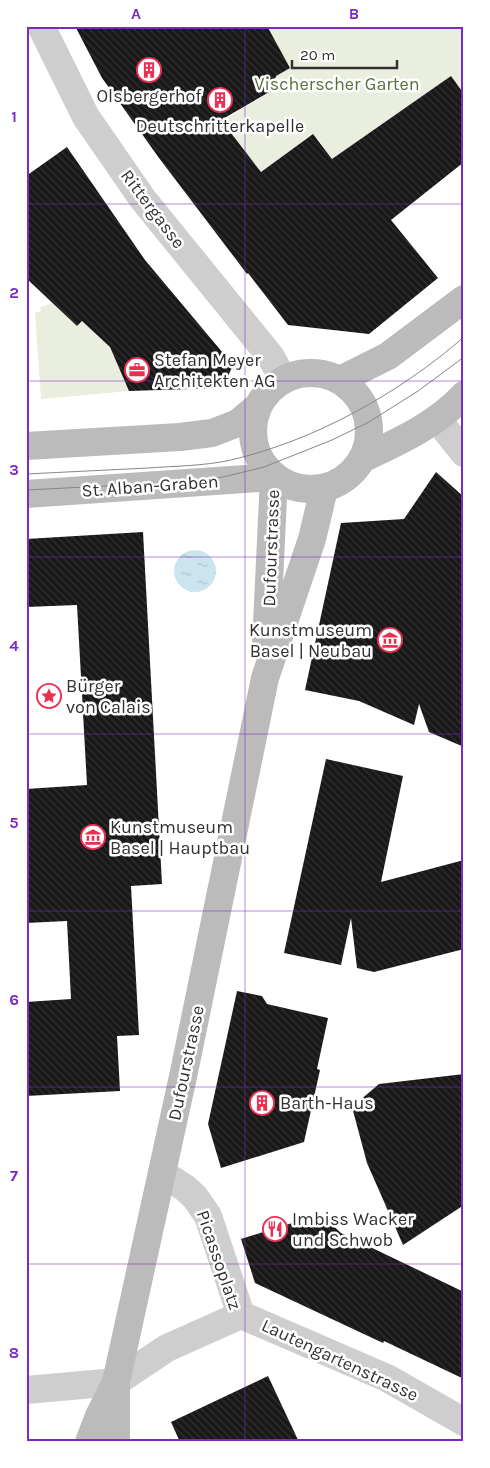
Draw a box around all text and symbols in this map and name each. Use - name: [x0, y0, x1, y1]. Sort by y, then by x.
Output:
- text: A: [131, 4, 141, 23]
- text: B: [349, 4, 359, 23]
- scale bar: [292, 38, 398, 70]
- text: 20 m: [300, 46, 335, 64]
- building icon: Olsbergerhof: [136, 57, 162, 83]
- park label: Vischerscher Garten: [254, 73, 420, 95]
- place label: Olsbergerhof: [96, 85, 202, 107]
- building icon: Deutschritterkapelle: [207, 87, 233, 113]
- text: 1: [11, 107, 17, 126]
- place label: Deutschritterkapelle: [136, 115, 304, 137]
- street label: Rittergasse: [116, 165, 190, 253]
- text: 2: [9, 283, 19, 302]
- place label: Stefan Meyer Architekten AG: [154, 349, 276, 392]
- office icon: Stefan Meyer Architekten AG: [124, 357, 150, 383]
- text: 3: [9, 460, 19, 479]
- street label: St. Alban-Graben: [81, 470, 219, 502]
- street label: Dufourstrasse: [258, 489, 284, 607]
- place label: Kunstmuseum Basel | Neubau: [249, 619, 372, 662]
- museum icon: Kunstmuseum Basel | Neubau: [377, 627, 403, 653]
- text: 4: [9, 636, 19, 655]
- place label: Bürger von Calais: [66, 675, 151, 718]
- place icon: Bürger von Calais: [36, 683, 62, 709]
- text: 5: [9, 813, 19, 832]
- place label: Kunstmuseum Basel | Hauptbau: [110, 816, 250, 859]
- museum icon: Kunstmuseum Basel | Hauptbau: [80, 824, 106, 850]
- text: 6: [9, 990, 19, 1009]
- street label: Dufourstrasse: [163, 1003, 209, 1123]
- building icon: Barth-Haus: [249, 1090, 275, 1116]
- place label: Barth-Haus: [280, 1092, 374, 1114]
- text: 7: [10, 1166, 18, 1185]
- street label: Picassoplatz: [192, 1207, 246, 1313]
- place label: Imbiss Wacker und Schwob: [292, 1208, 414, 1251]
- restaurant icon: Imbiss Wacker und Schwob: [262, 1216, 288, 1242]
- street label: Lautengartenstrasse: [258, 1314, 422, 1406]
- text: 8: [9, 1343, 19, 1362]

